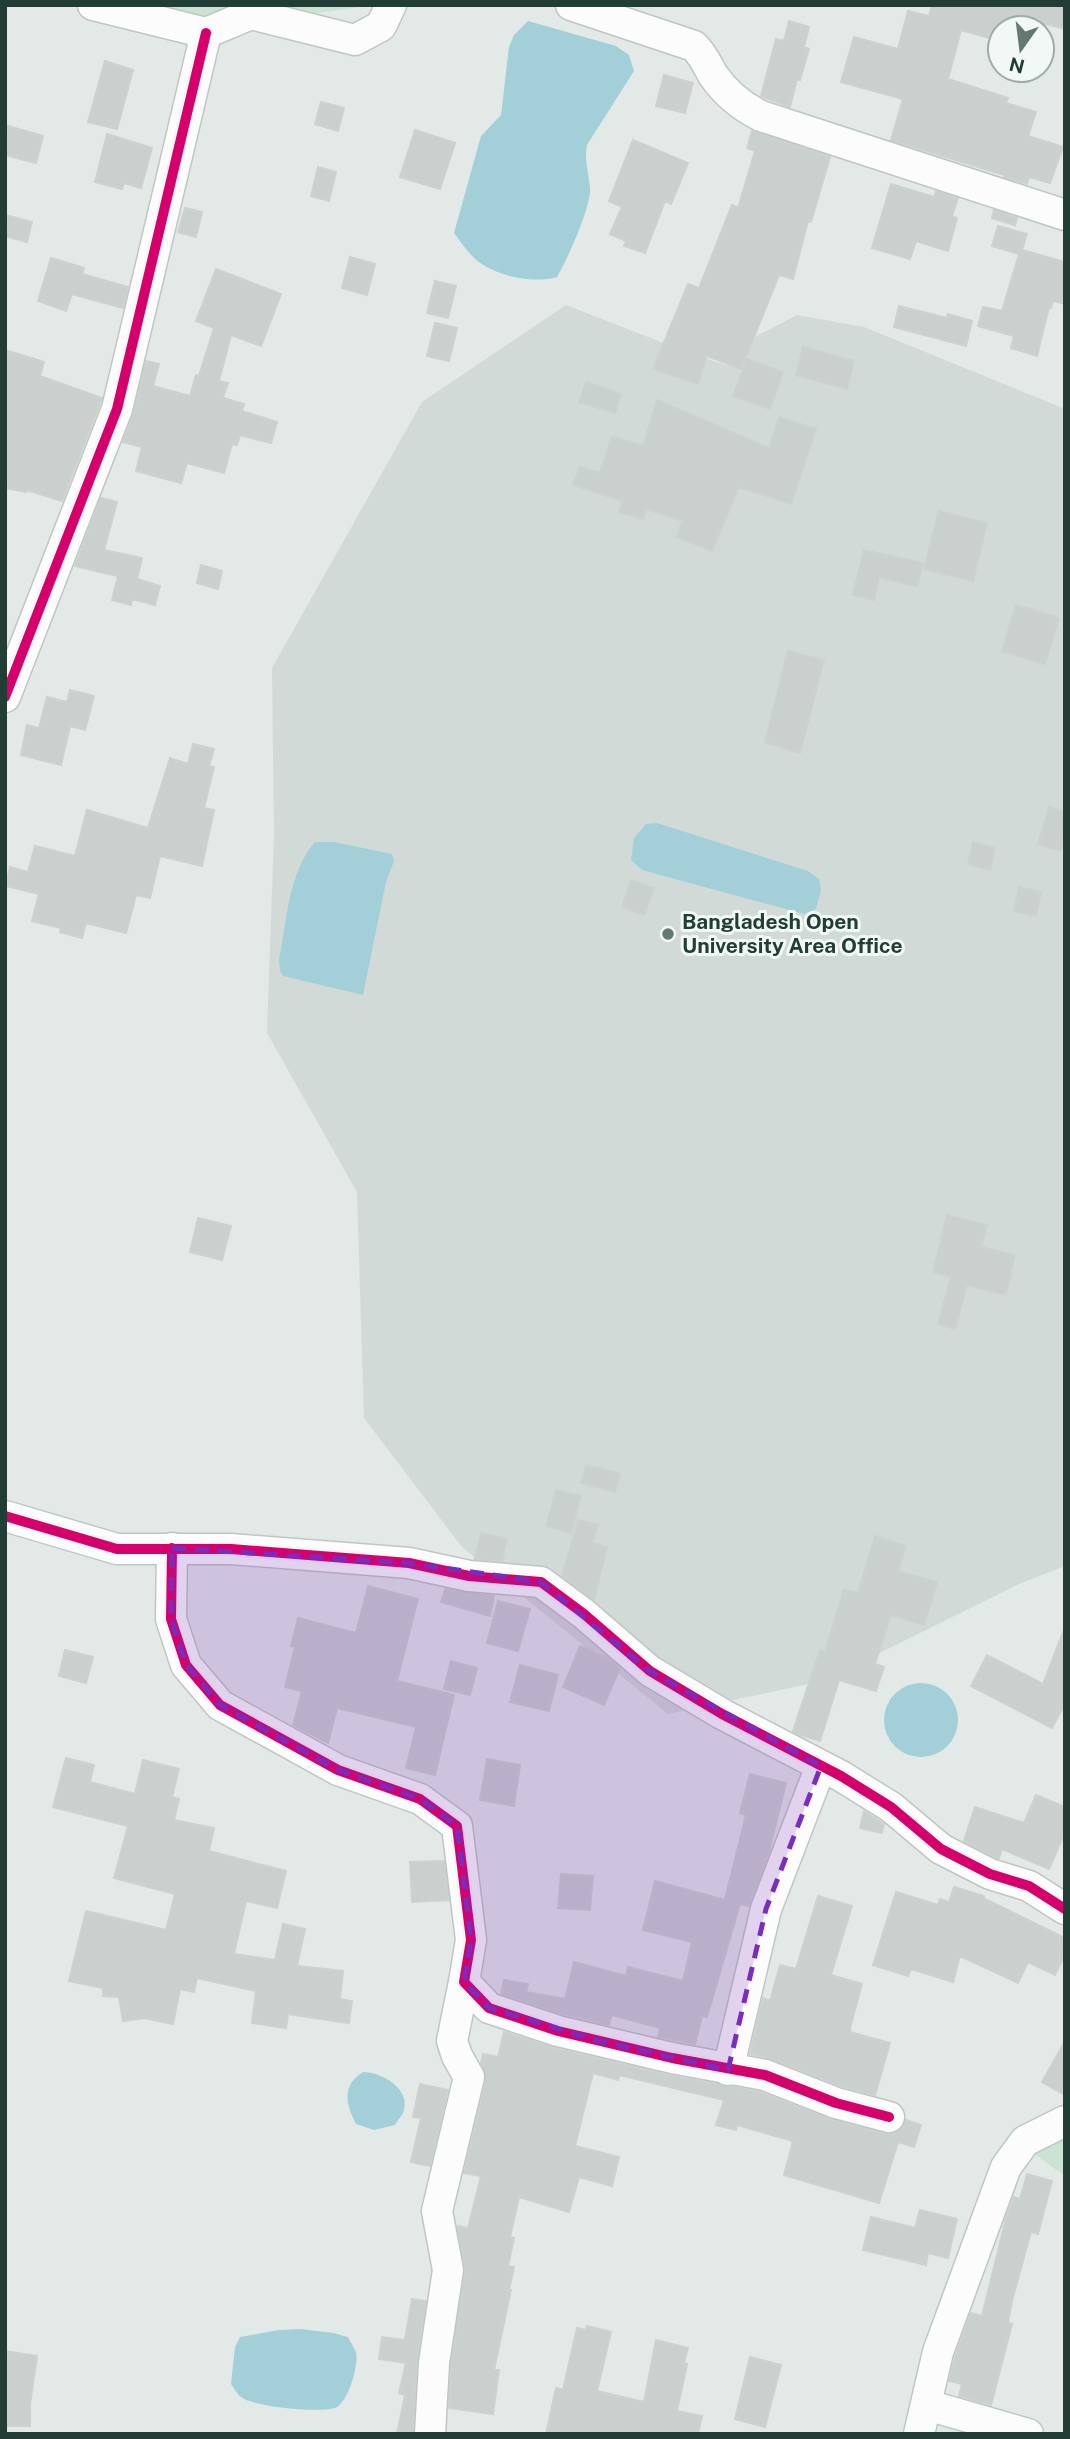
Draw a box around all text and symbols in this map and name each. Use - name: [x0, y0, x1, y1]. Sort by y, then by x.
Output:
- north arrow: [986, 14, 1056, 84]
- text: N: [1007, 53, 1027, 78]
- place label: Bangladesh Open University Area Office: [682, 909, 903, 958]
- marker: Bangladesh Open University Area Office: [660, 926, 676, 942]

